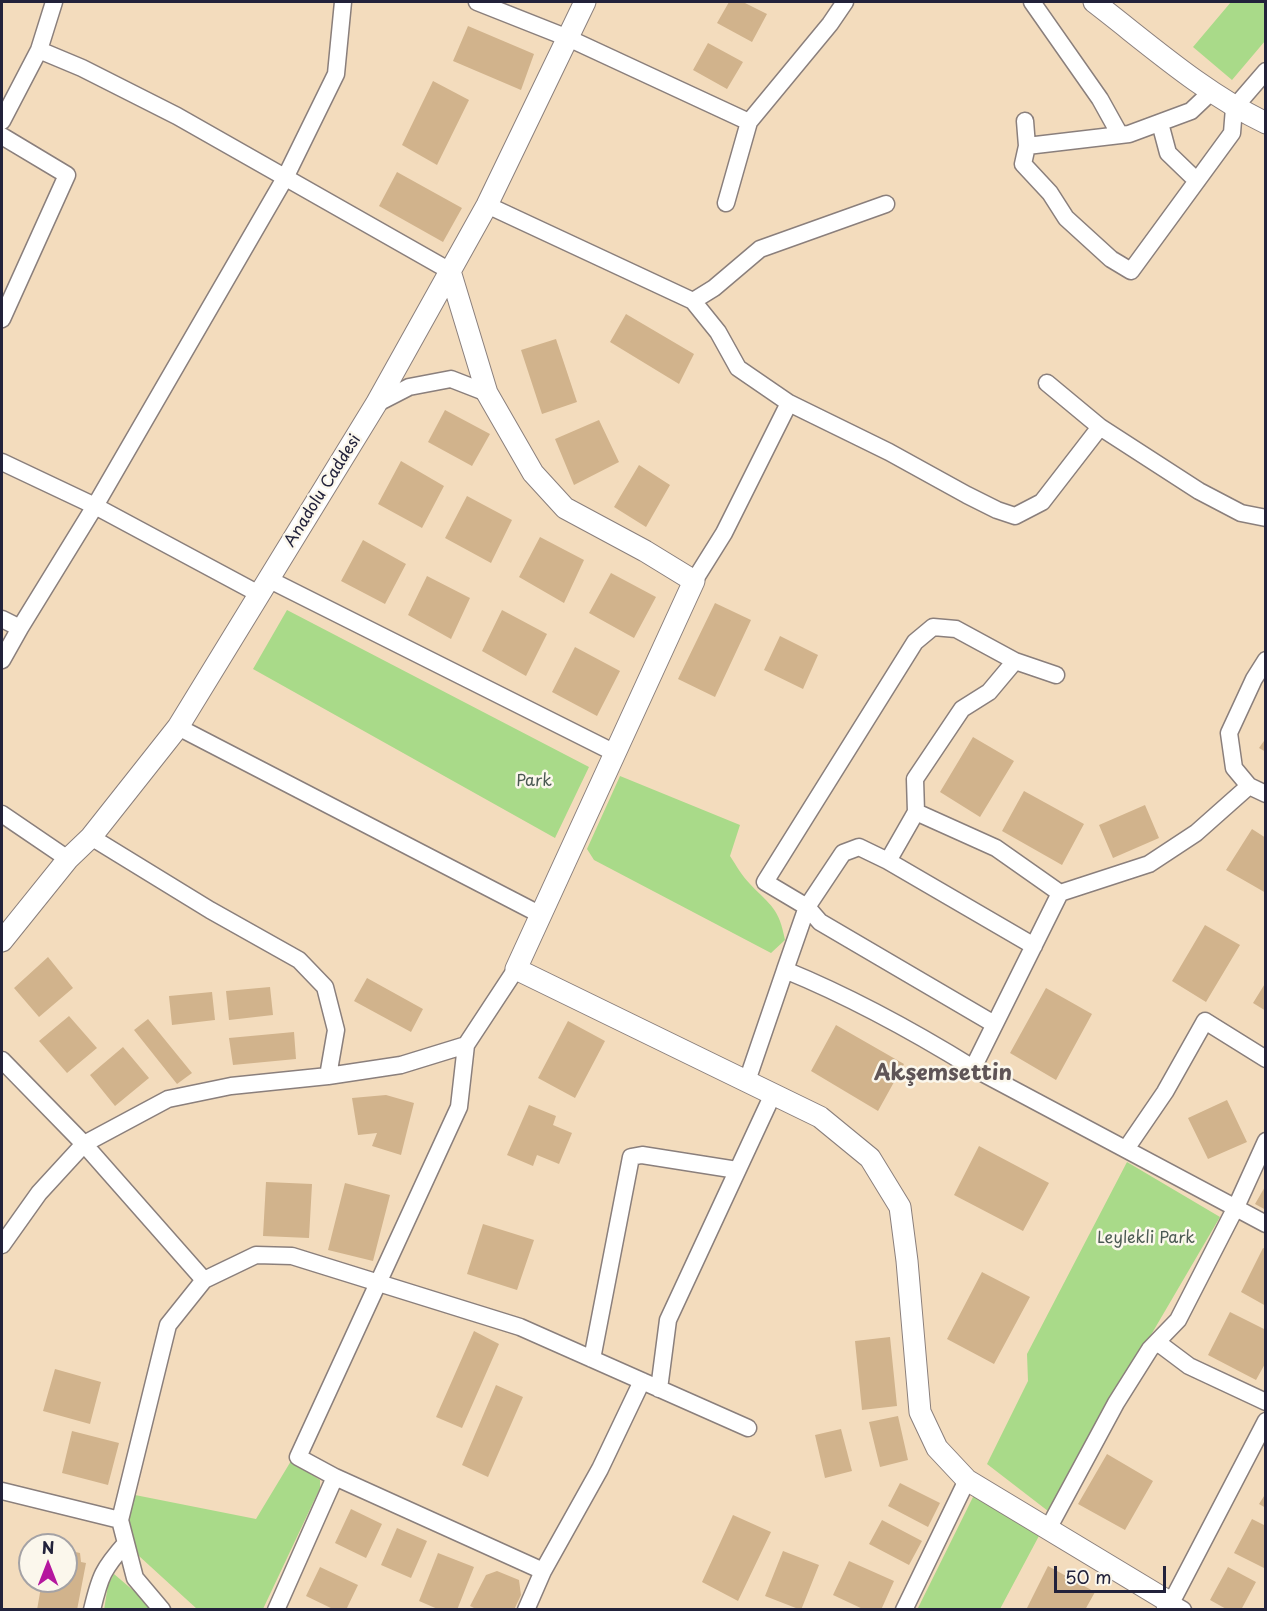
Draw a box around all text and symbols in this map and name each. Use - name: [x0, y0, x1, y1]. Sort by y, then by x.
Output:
- street label: Anadolu Caddesi: [281, 431, 365, 551]
- park label: Park: [516, 772, 552, 792]
- district label: Akşemsettin: [874, 1061, 1012, 1087]
- park label: Leylekli Park: [1097, 1229, 1195, 1249]
- north arrow: [18, 1533, 78, 1593]
- text: N: [42, 1535, 54, 1559]
- scale bar: [1057, 1554, 1170, 1592]
- text: 50 m: [1065, 1563, 1112, 1590]

